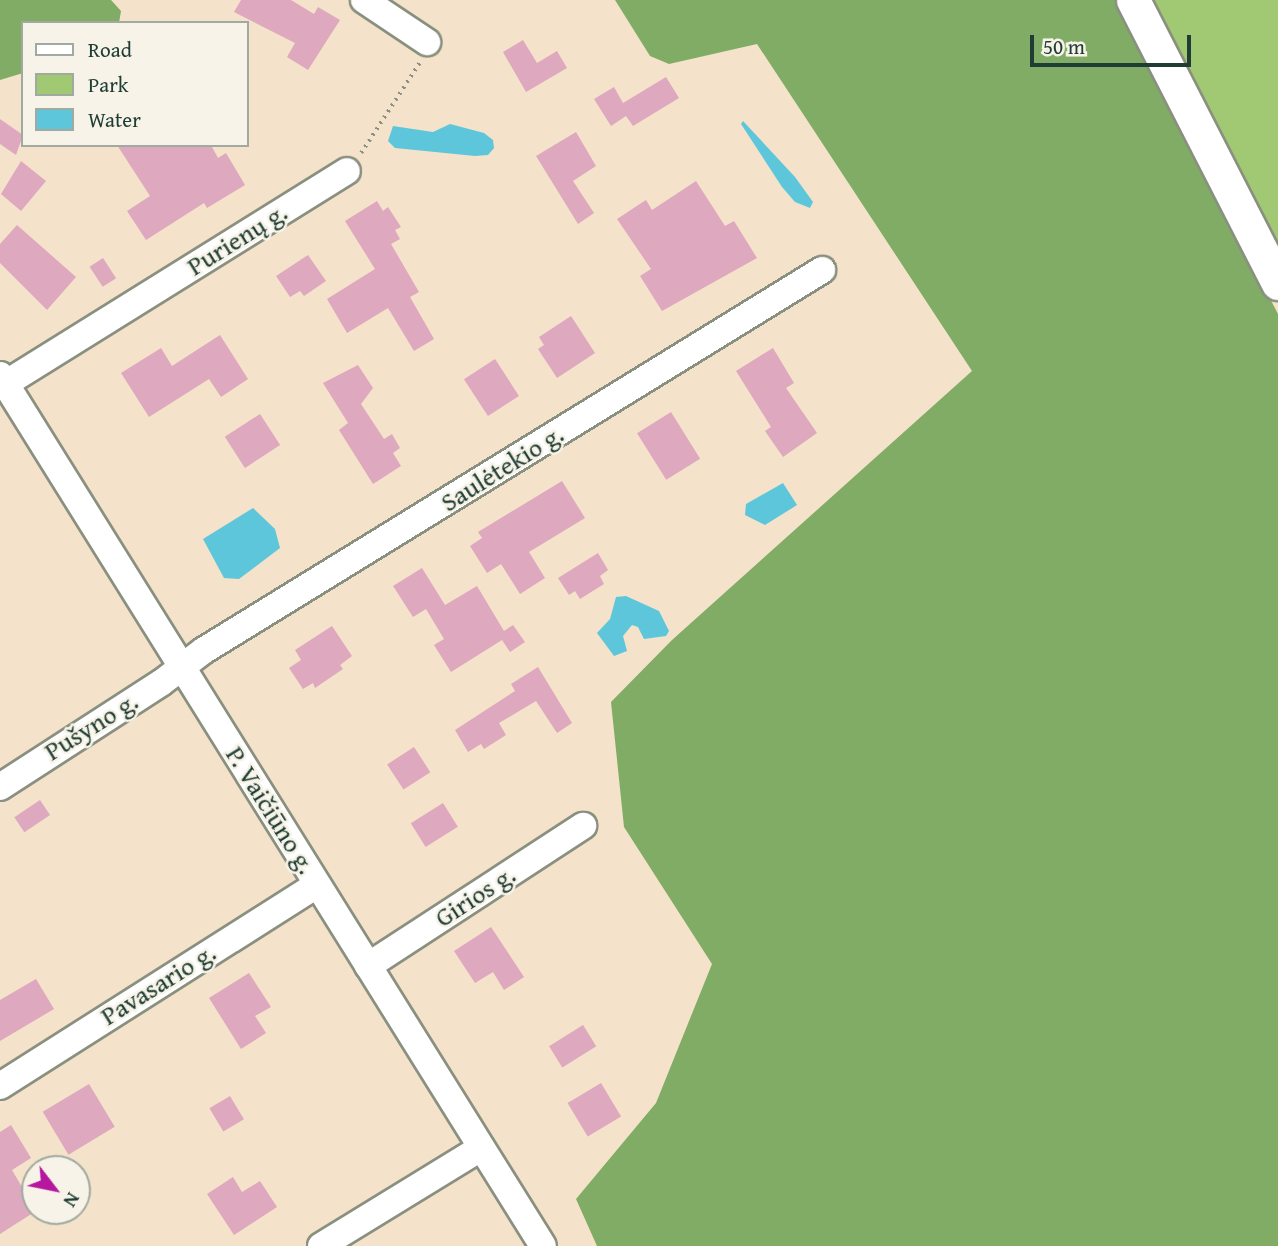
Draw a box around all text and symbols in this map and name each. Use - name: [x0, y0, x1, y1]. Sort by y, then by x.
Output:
- legend: [21, 21, 248, 147]
- scale bar: [1033, 21, 1194, 65]
- text: 50 m: [1043, 31, 1085, 62]
- text: Road: [88, 34, 132, 65]
- text: Park: [88, 69, 129, 100]
- text: Water: [88, 104, 141, 135]
- street label: Purienų g.: [181, 196, 293, 282]
- street label: Saulėtekio g.: [435, 418, 569, 518]
- street label: Pušyno g.: [39, 685, 143, 767]
- street label: P. Vaičiūno g.: [220, 741, 322, 879]
- street label: Girios g.: [429, 859, 521, 933]
- street label: Pavasario g.: [95, 936, 221, 1032]
- north arrow: [21, 1155, 91, 1225]
- text: N: [57, 1187, 87, 1213]

